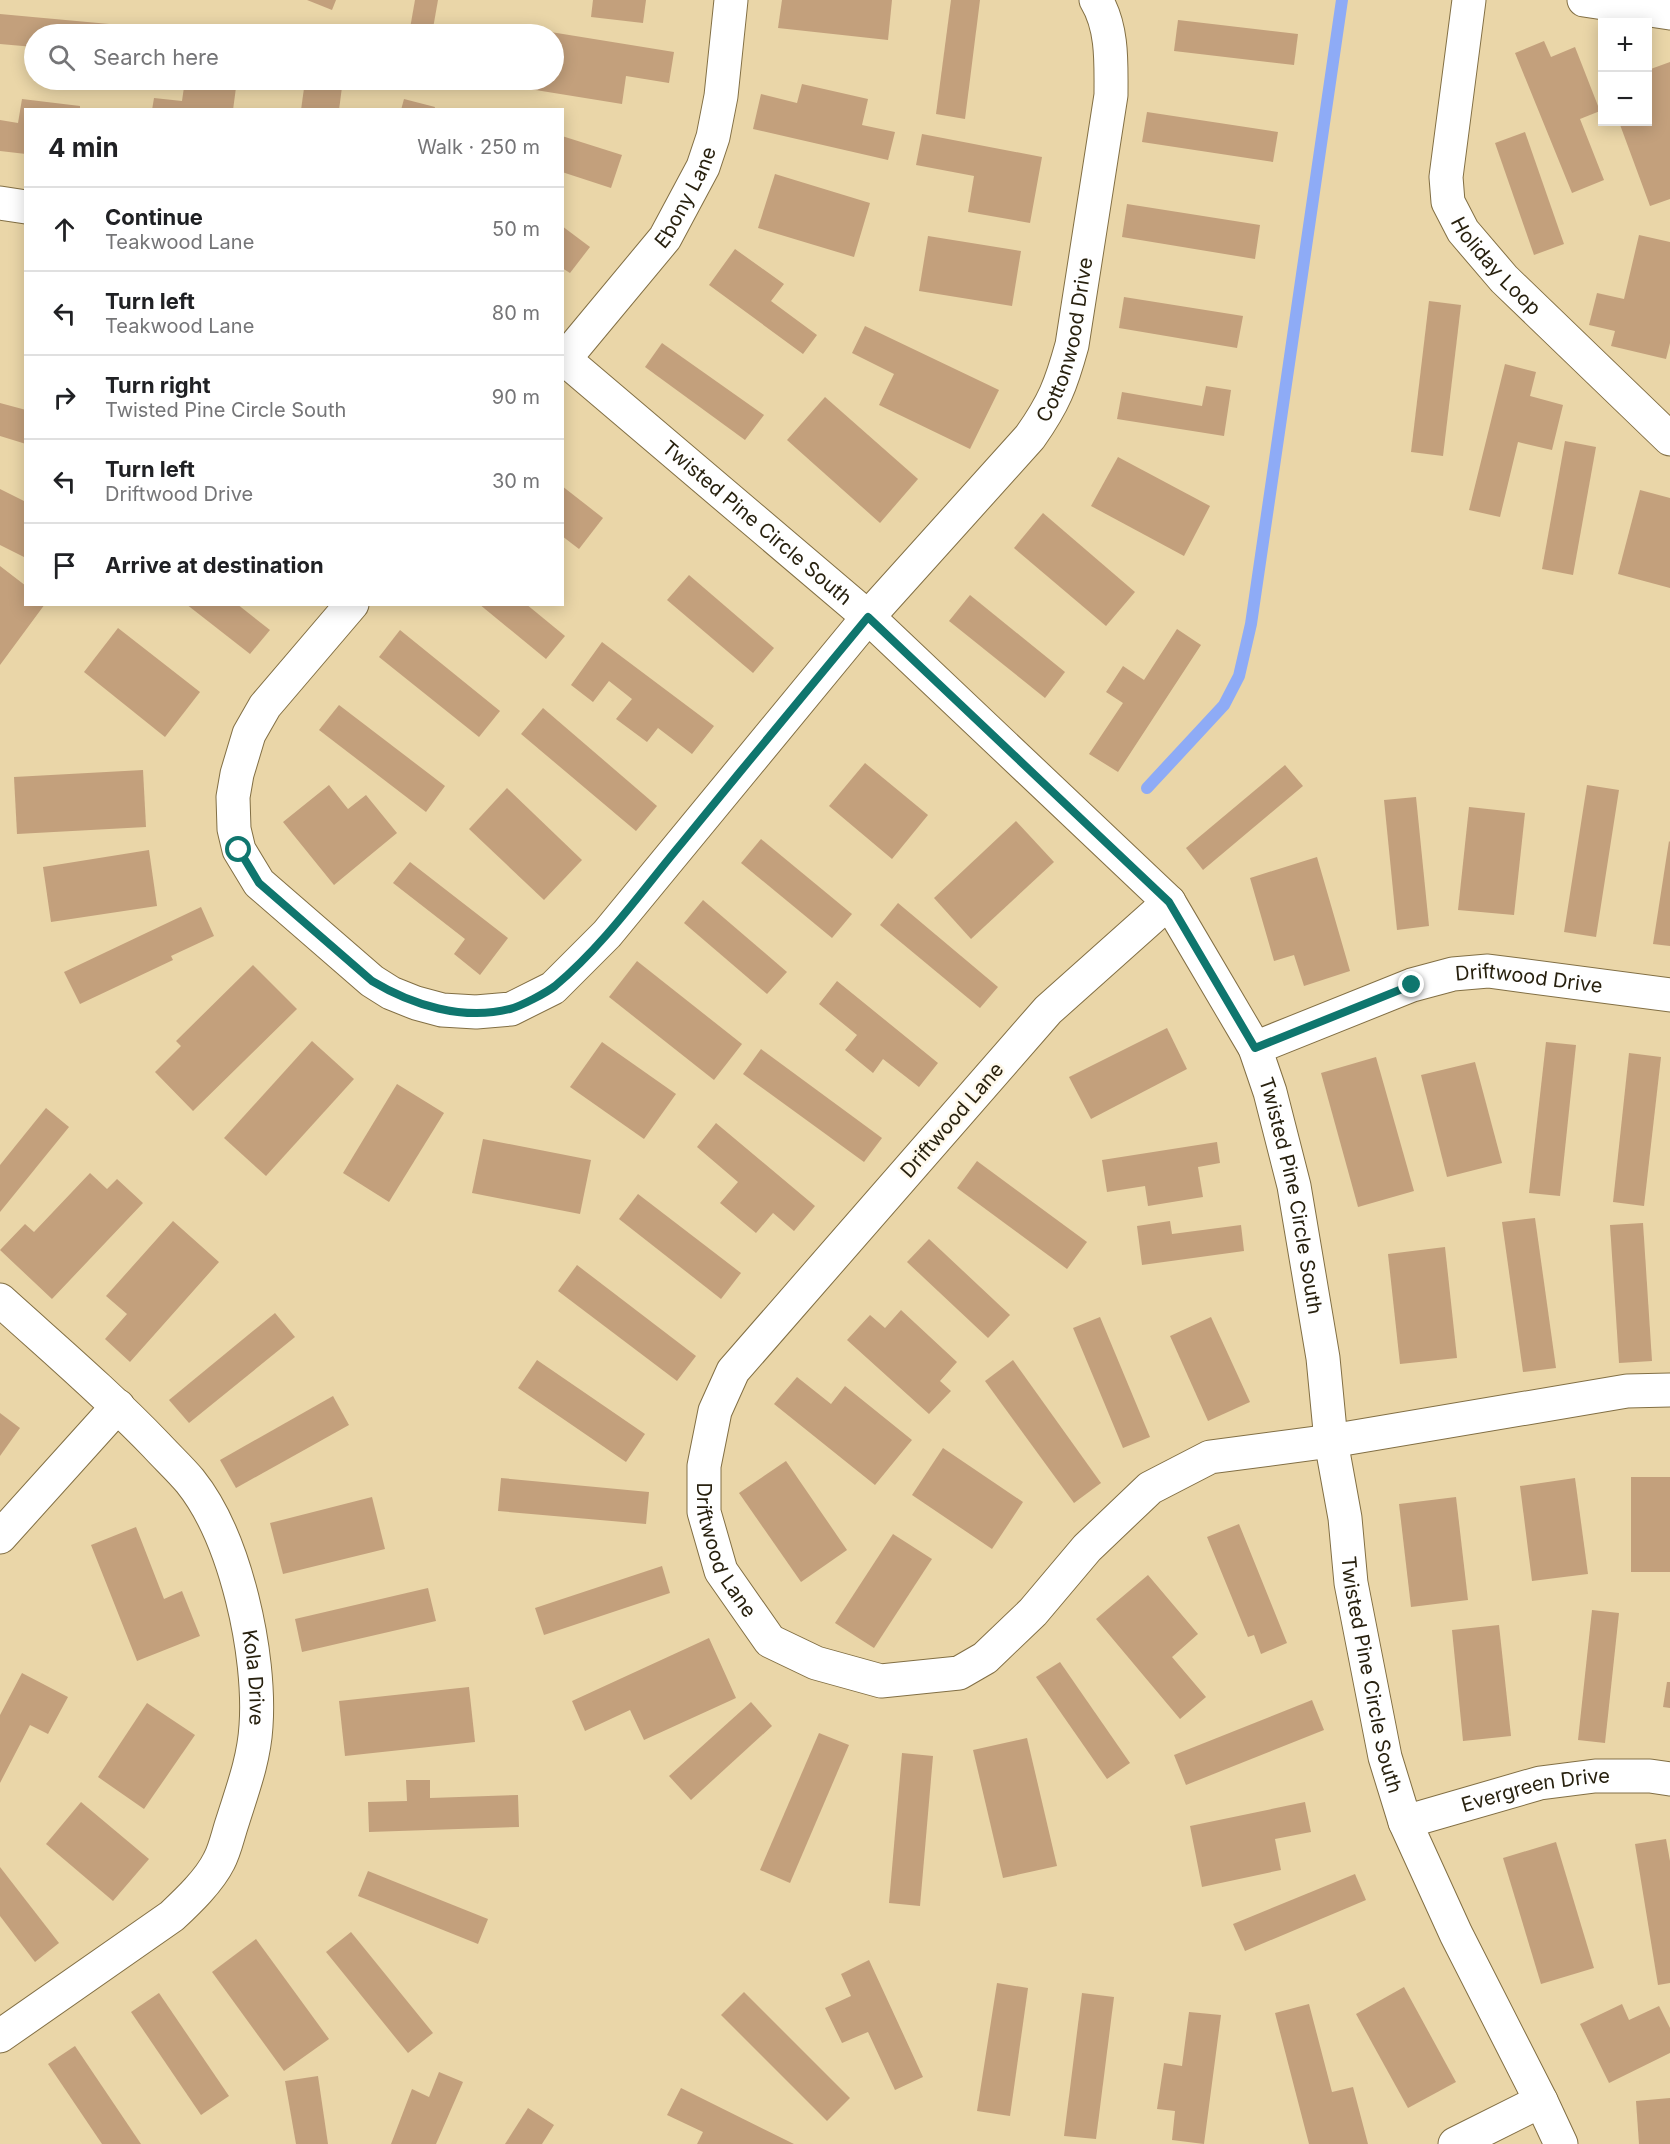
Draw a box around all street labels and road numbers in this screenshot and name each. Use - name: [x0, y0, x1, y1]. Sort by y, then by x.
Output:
- street label: Ebony Lane: [650, 144, 721, 253]
- street label: Holiday Loop: [1446, 213, 1546, 320]
- street label: Cottonwood Drive: [1031, 256, 1098, 427]
- street label: Twisted Pine Circle South: [657, 435, 857, 610]
- street label: Driftwood Drive: [1454, 959, 1604, 998]
- street label: Driftwood Lane: [896, 1058, 1008, 1182]
- street label: Twisted Pine Circle South: [1254, 1074, 1327, 1316]
- street label: Driftwood Lane: [692, 1482, 762, 1622]
- street label: Twisted Pine Circle South: [1337, 1555, 1407, 1796]
- street label: Kola Drive: [237, 1628, 269, 1726]
- street label: Evergreen Drive: [1459, 1764, 1610, 1817]

